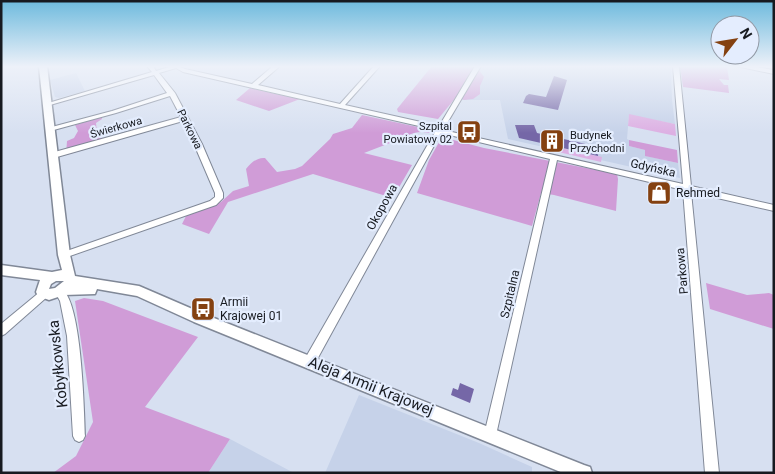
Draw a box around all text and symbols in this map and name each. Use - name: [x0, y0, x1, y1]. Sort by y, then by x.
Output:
- north arrow: [710, 15, 760, 65]
- text: N: [737, 25, 756, 42]
- street label: Parkowa: [174, 107, 205, 151]
- street label: Świerkowa: [89, 114, 143, 141]
- bus stop icon: Szpital Powiatowy 02: [456, 119, 482, 145]
- place label: Szpital Powiatowy 02: [384, 120, 452, 146]
- building icon: Budynek Przychodni: [539, 128, 565, 154]
- place label: Budynek Przychodni: [570, 129, 624, 155]
- street label: Gdyńska: [629, 156, 677, 180]
- shop icon: Rehmed: [646, 180, 672, 206]
- street label: Okopowa: [364, 182, 400, 232]
- place label: Rehmed: [676, 186, 720, 200]
- street label: Parkowa: [673, 247, 691, 295]
- street label: Szpitalna: [498, 268, 522, 320]
- place label: Armii Krajowej 01: [220, 295, 282, 323]
- bus stop icon: Armii Krajowej 01: [190, 296, 216, 322]
- street label: Kobyłkowska: [44, 319, 72, 409]
- street label: Aleja Armii Krajowej: [306, 353, 436, 419]

